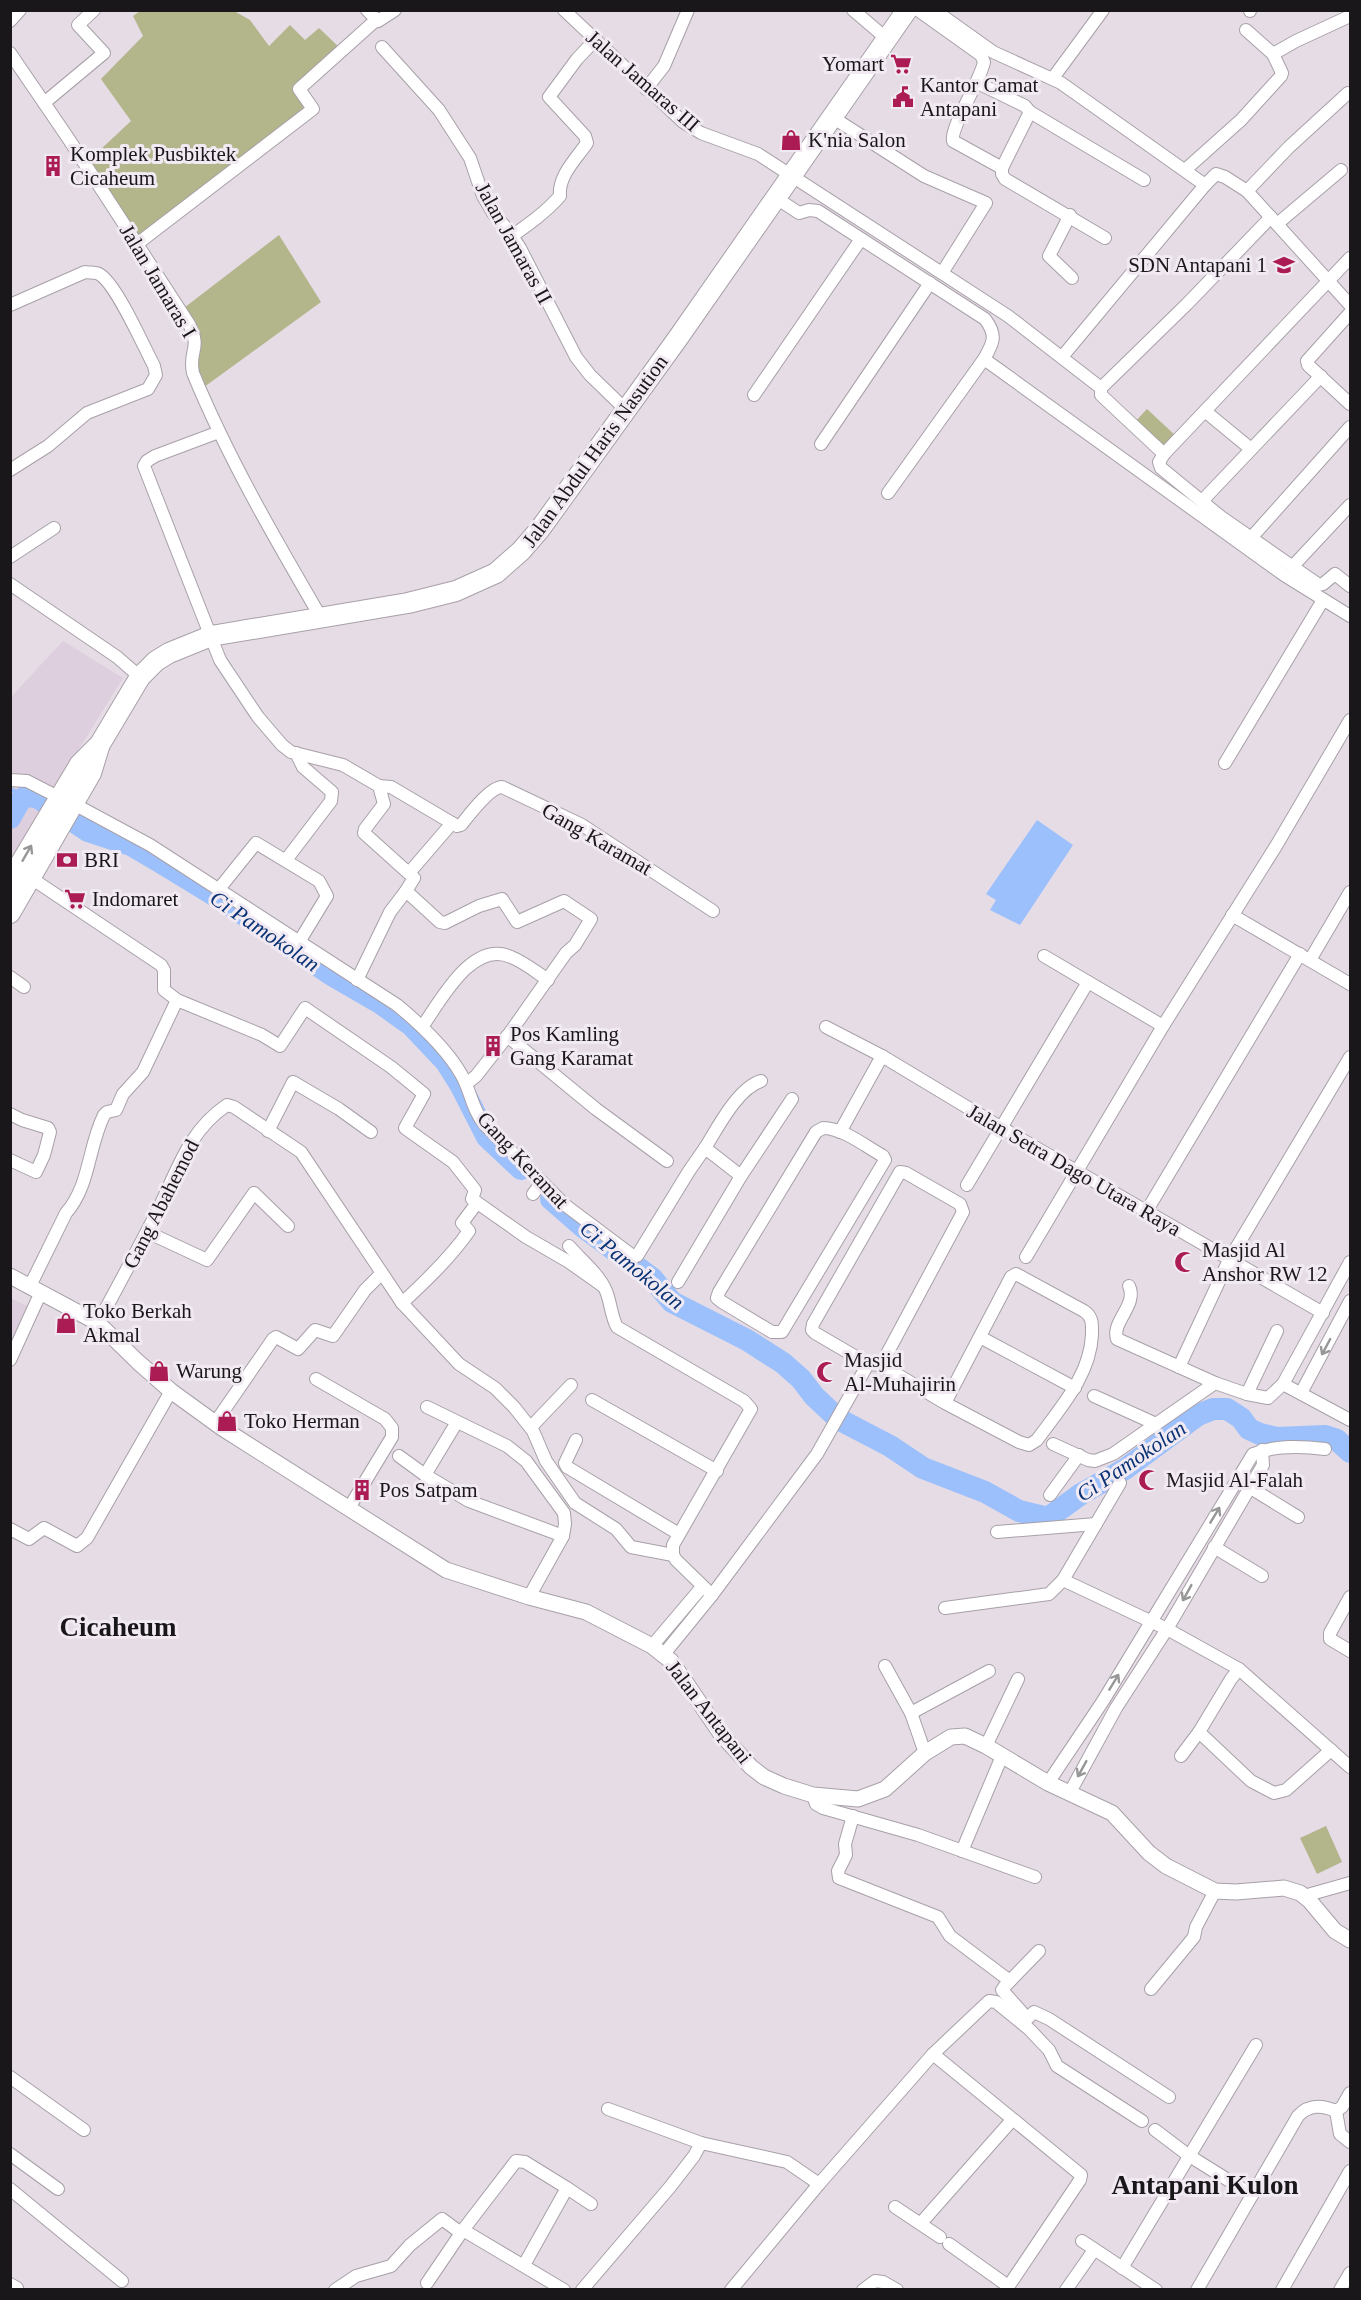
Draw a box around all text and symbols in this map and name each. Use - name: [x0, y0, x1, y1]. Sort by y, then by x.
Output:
- street label: Jalan Jamaras III: [581, 25, 705, 137]
- place label: Yomart: [822, 52, 884, 76]
- supermarket icon: Yomart: [889, 52, 913, 76]
- place label: Kantor Camat Antapani: [920, 73, 1039, 121]
- public building icon: Kantor Camat Antapani: [891, 85, 915, 109]
- shop icon: K'nia Salon: [779, 128, 803, 152]
- place label: K'nia Salon: [808, 128, 906, 152]
- place label: Komplek Pusbiktek Cicaheum: [70, 142, 237, 190]
- building icon: Komplek Pusbiktek Cicaheum: [41, 154, 65, 178]
- street label: Jalan Jamaras II: [471, 178, 557, 308]
- street label: Jalan Jamaras I: [115, 220, 201, 342]
- place label: SDN Antapani 1: [1128, 253, 1267, 277]
- school or university icon: SDN Antapani 1: [1272, 253, 1296, 277]
- street label: Jalan Abdul Haris Nasution: [517, 350, 673, 552]
- street label: Gang Karamat: [538, 798, 656, 880]
- one-way arrow: [22, 845, 34, 862]
- bank icon: BRI: [55, 848, 79, 872]
- place label: BRI: [84, 848, 119, 872]
- water label: Ci Pamokolan: [206, 885, 324, 977]
- supermarket icon: Indomaret: [63, 887, 87, 911]
- place label: Indomaret: [92, 887, 178, 911]
- place label: Pos Kamling Gang Karamat: [510, 1022, 633, 1070]
- building icon: Pos Kamling Gang Karamat: [481, 1034, 505, 1058]
- street label: Jalan Setra Dago Utara Raya: [963, 1099, 1186, 1241]
- street label: Gang Keramat: [472, 1107, 574, 1213]
- street label: Gang Abahemod: [118, 1135, 204, 1273]
- water label: Ci Pamokolan: [575, 1215, 689, 1315]
- place label: Masjid Al Anshor RW 12: [1202, 1238, 1328, 1286]
- mosque icon: Masjid Al Anshor RW 12: [1173, 1250, 1197, 1274]
- place label: Toko Berkah Akmal: [83, 1299, 192, 1347]
- shop icon: Toko Berkah Akmal: [54, 1311, 78, 1335]
- one-way arrow: [1320, 1338, 1332, 1355]
- place label: Masjid Al-Muhajirin: [844, 1348, 956, 1396]
- shop icon: Warung: [147, 1359, 171, 1383]
- place label: Warung: [176, 1359, 242, 1383]
- mosque icon: Masjid Al-Muhajirin: [815, 1360, 839, 1384]
- shop icon: Toko Herman: [215, 1409, 239, 1433]
- place label: Toko Herman: [244, 1409, 360, 1433]
- water label: Ci Pamokolan: [1072, 1415, 1190, 1507]
- mosque icon: Masjid Al-Falah: [1137, 1468, 1161, 1492]
- place label: Masjid Al-Falah: [1166, 1468, 1304, 1492]
- building icon: Pos Satpam: [350, 1478, 374, 1502]
- place label: Pos Satpam: [379, 1478, 478, 1502]
- one-way arrow: [1209, 1507, 1221, 1524]
- one-way arrow: [1181, 1584, 1193, 1601]
- district label: Cicaheum: [60, 1612, 177, 1642]
- street label: Jalan Antapani: [661, 1656, 757, 1768]
- one-way arrow: [1109, 1674, 1121, 1691]
- one-way arrow: [1076, 1760, 1087, 1778]
- district label: Antapani Kulon: [1112, 2170, 1298, 2200]

